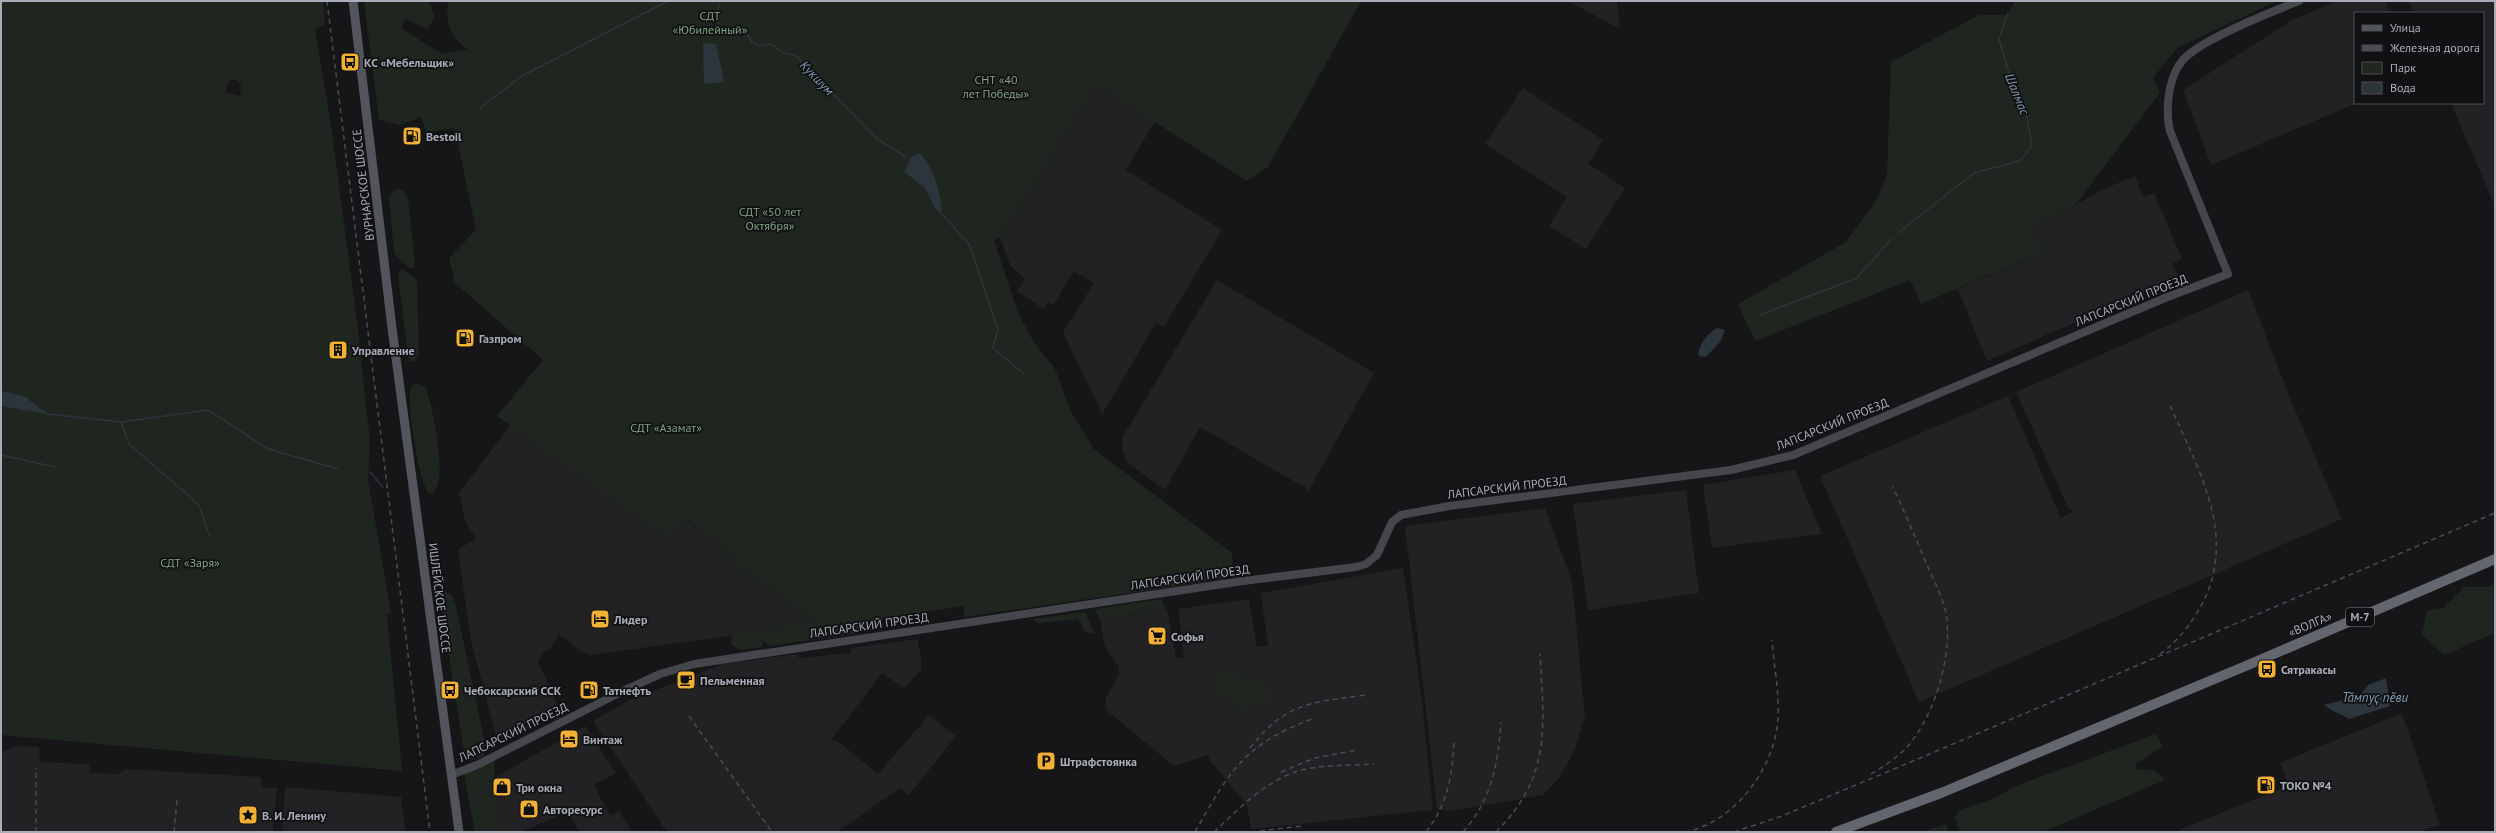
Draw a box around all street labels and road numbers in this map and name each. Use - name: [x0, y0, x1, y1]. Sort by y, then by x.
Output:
- street label: ВУРНАРСКОЕ ШОССЕ: [349, 128, 377, 242]
- street label: ЛАПСАРСКИЙ ПРОЕЗД: [2072, 271, 2189, 330]
- street label: ЛАПСАРСКИЙ ПРОЕЗД: [1773, 395, 1890, 454]
- street label: ЛАПСАРСКИЙ ПРОЕЗД: [1446, 472, 1567, 502]
- street label: ИШЛЕЙСКОЕ ШОССЕ: [426, 542, 454, 654]
- street label: ЛАПСАРСКИЙ ПРОЕЗД: [1129, 561, 1250, 593]
- street label: «ВОЛГА»: [2286, 608, 2334, 640]
- road number: М-7: [2346, 608, 2374, 626]
- street label: ЛАПСАРСКИЙ ПРОЕЗД: [808, 609, 929, 641]
- street label: ЛАПСАРСКИЙ ПРОЕЗД: [455, 699, 570, 765]

